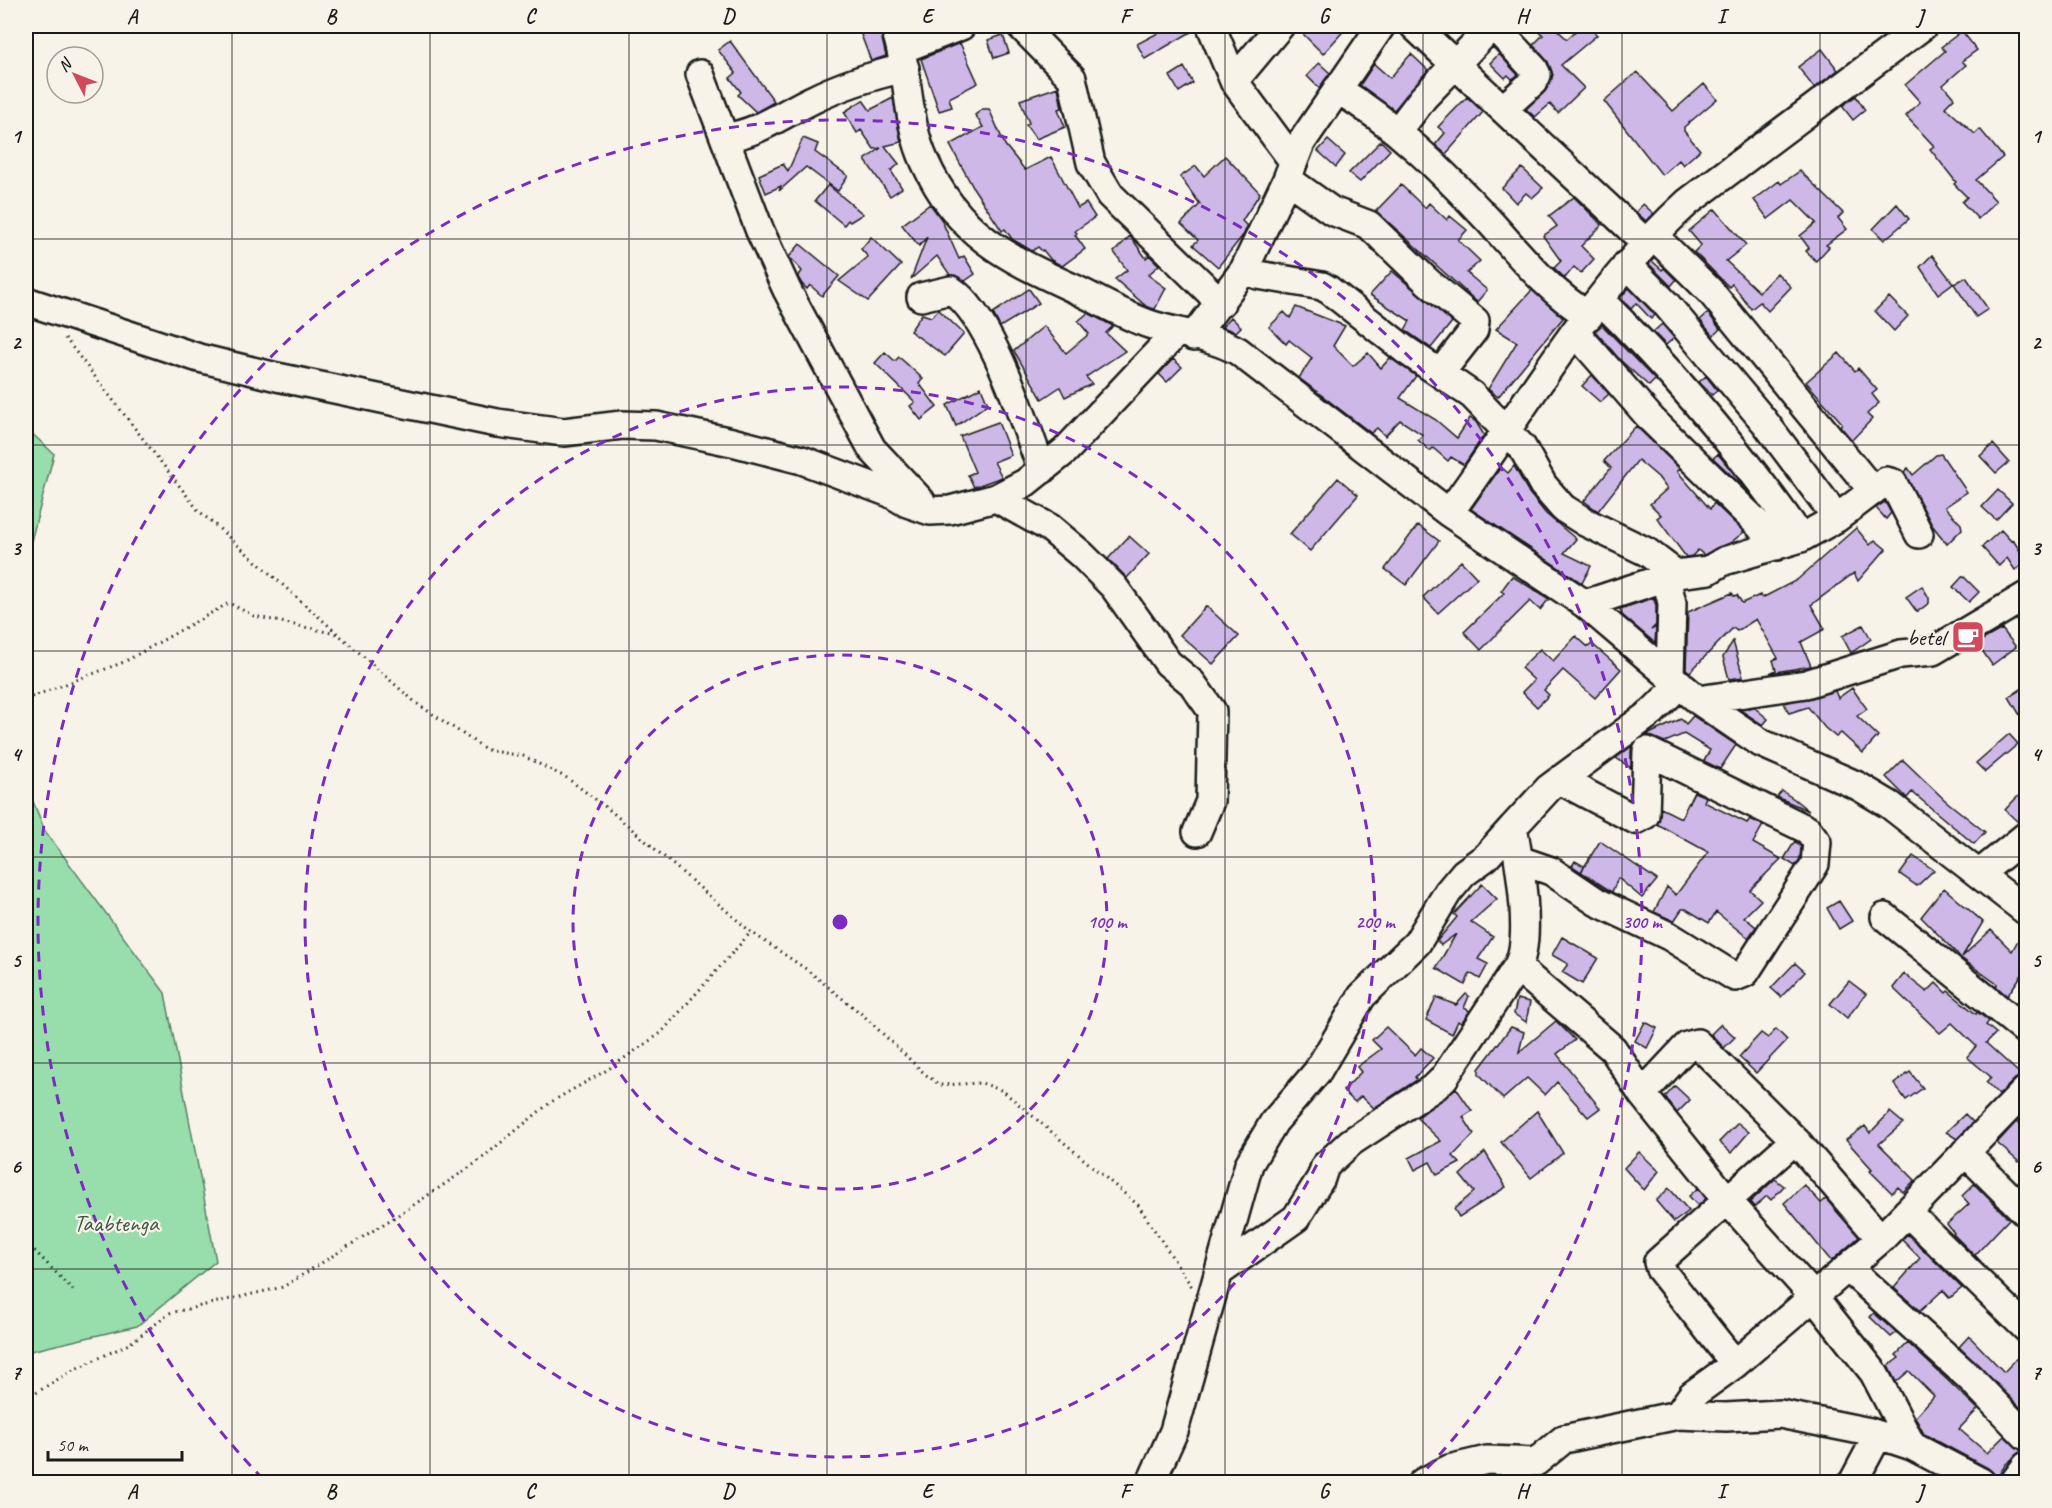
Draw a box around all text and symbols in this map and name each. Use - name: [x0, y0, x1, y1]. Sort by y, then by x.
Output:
- text: A: [127, 4, 139, 29]
- text: B: [326, 4, 338, 29]
- text: C: [525, 4, 537, 29]
- text: D: [722, 4, 736, 29]
- text: E: [922, 4, 936, 29]
- text: F: [1120, 4, 1134, 29]
- text: G: [1319, 4, 1332, 29]
- text: H: [1516, 4, 1531, 29]
- text: I: [1717, 4, 1730, 29]
- text: J: [1915, 4, 1927, 29]
- north arrow: [45, 45, 105, 105]
- text: N: [54, 53, 77, 76]
- text: 1: [12, 124, 23, 149]
- text: 1: [2032, 124, 2043, 149]
- text: 2: [12, 330, 23, 355]
- text: 2: [2032, 330, 2043, 355]
- text: 3: [12, 536, 23, 561]
- text: 3: [2032, 536, 2043, 561]
- cafe icon: betel: [1950, 619, 1986, 655]
- place label: betel: [1907, 622, 1949, 652]
- text: 4: [12, 742, 24, 767]
- text: 4: [2032, 742, 2044, 767]
- text: 100 m: [1088, 911, 1128, 933]
- text: 200 m: [1356, 911, 1396, 933]
- text: 300 m: [1623, 911, 1663, 933]
- centre of rings: [830, 912, 850, 932]
- text: 5: [12, 948, 23, 973]
- text: 5: [2032, 948, 2043, 973]
- text: 6: [11, 1154, 22, 1179]
- text: 6: [2031, 1154, 2042, 1179]
- park label: Taabtenga: [74, 1208, 160, 1238]
- text: 7: [12, 1360, 23, 1385]
- text: 7: [2032, 1360, 2043, 1385]
- scale bar: [48, 1424, 182, 1462]
- text: 50 m: [57, 1434, 90, 1456]
- text: A: [127, 1479, 139, 1504]
- text: B: [326, 1479, 338, 1504]
- text: C: [525, 1479, 537, 1504]
- text: D: [722, 1479, 736, 1504]
- text: E: [922, 1479, 936, 1504]
- text: F: [1120, 1479, 1134, 1504]
- text: G: [1319, 1479, 1332, 1504]
- text: H: [1516, 1479, 1531, 1504]
- text: I: [1717, 1479, 1730, 1504]
- text: J: [1915, 1479, 1927, 1504]

